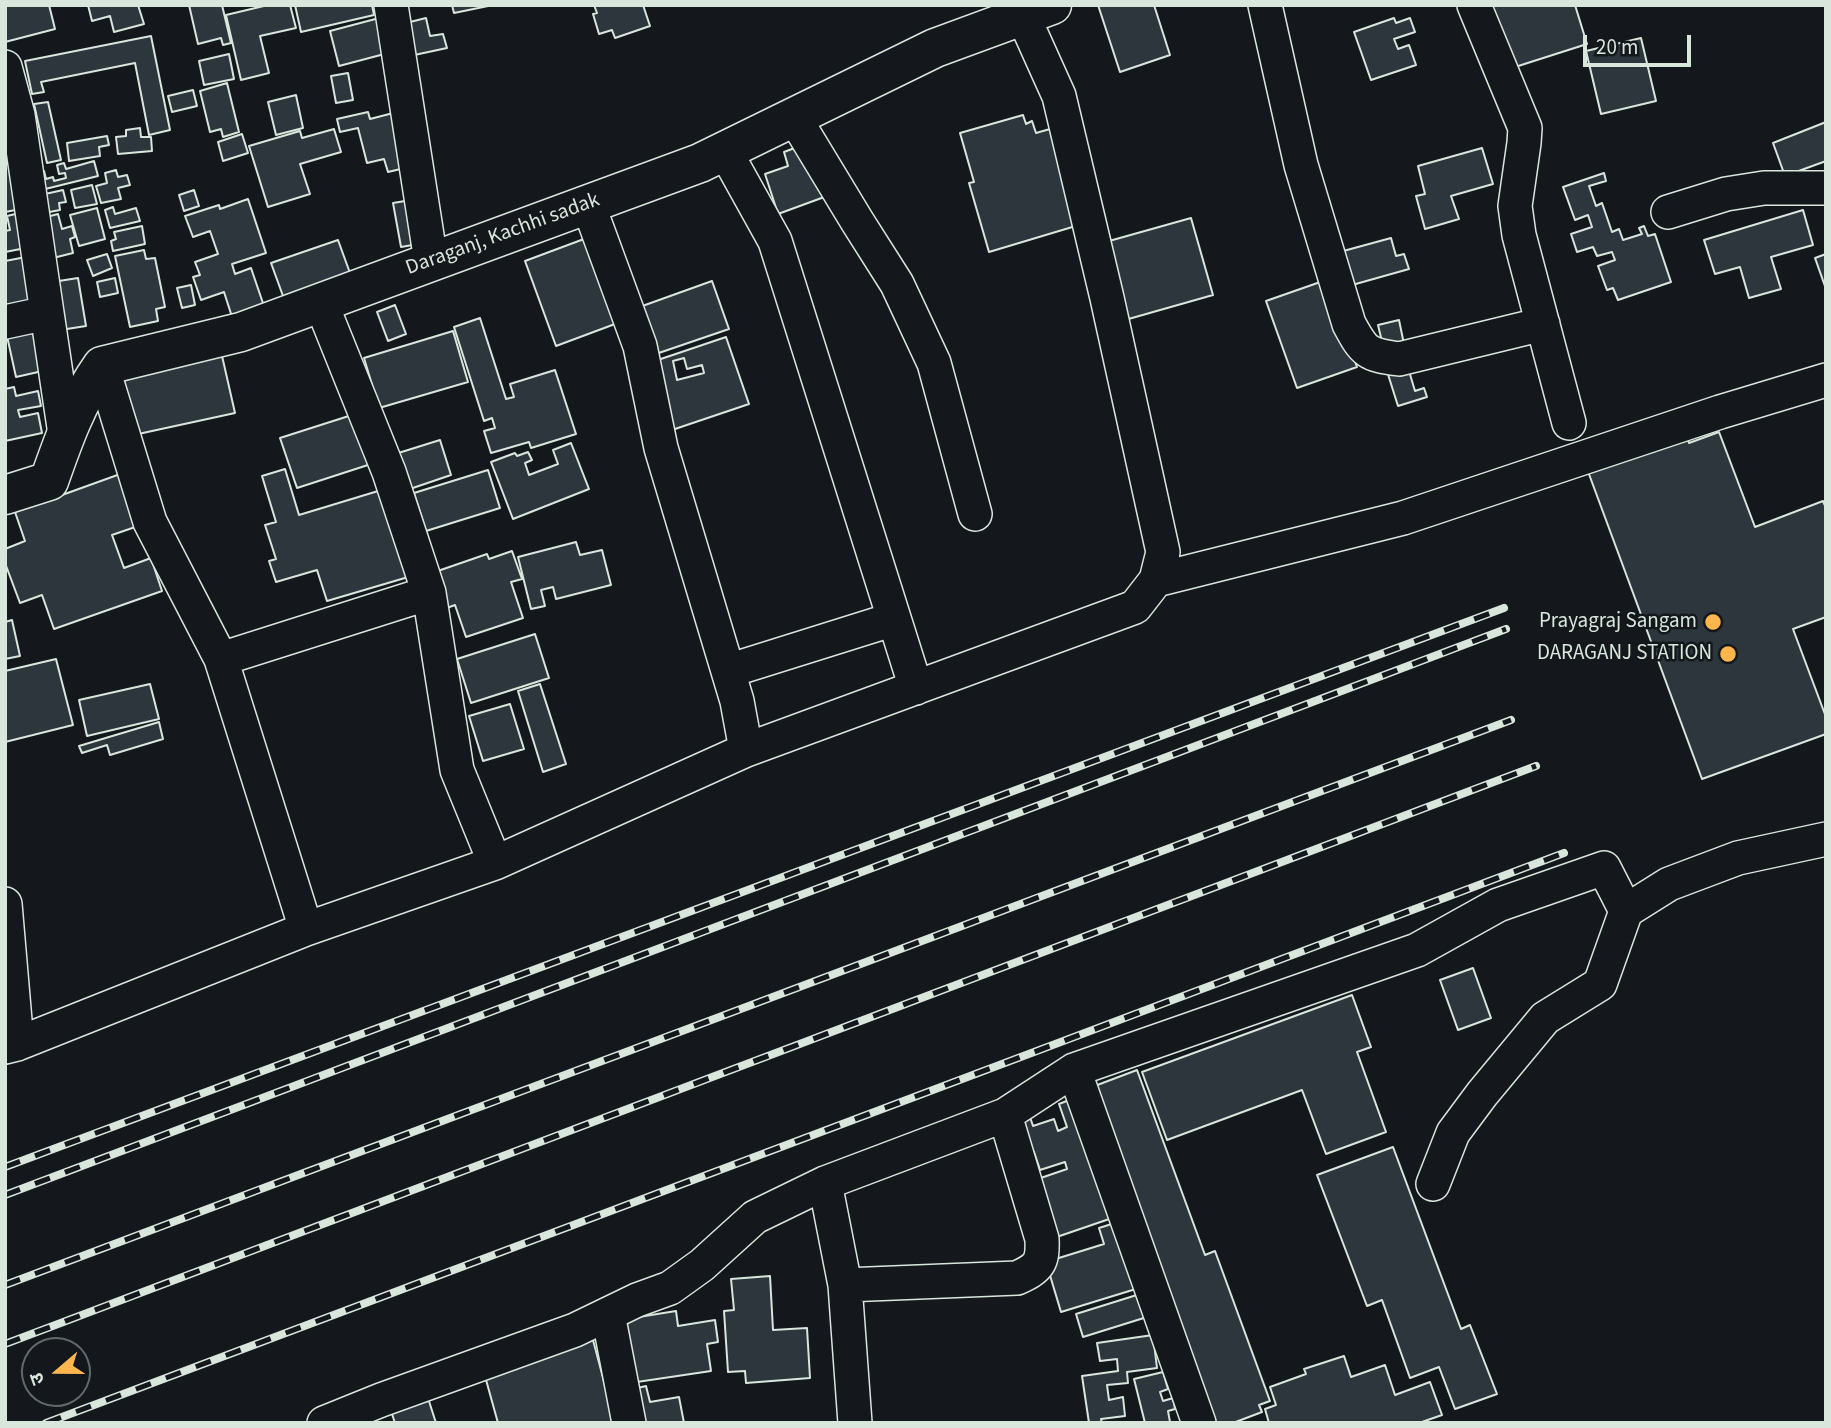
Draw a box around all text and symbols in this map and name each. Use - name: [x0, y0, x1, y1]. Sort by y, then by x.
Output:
- scale bar: [1586, 21, 1694, 65]
- text: 20 m: [1596, 32, 1638, 62]
- street label: Daraganj, Kachhi sadak: [403, 188, 603, 282]
- place label: Prayagraj Sangam: [1539, 609, 1697, 635]
- marker: Prayagraj Sangam: [1703, 612, 1723, 632]
- place label: DARAGANJ STATION: [1537, 641, 1712, 667]
- marker: DARAGANJ STATION: [1718, 644, 1738, 664]
- north arrow: [21, 1337, 91, 1407]
- text: उ: [23, 1369, 52, 1389]

